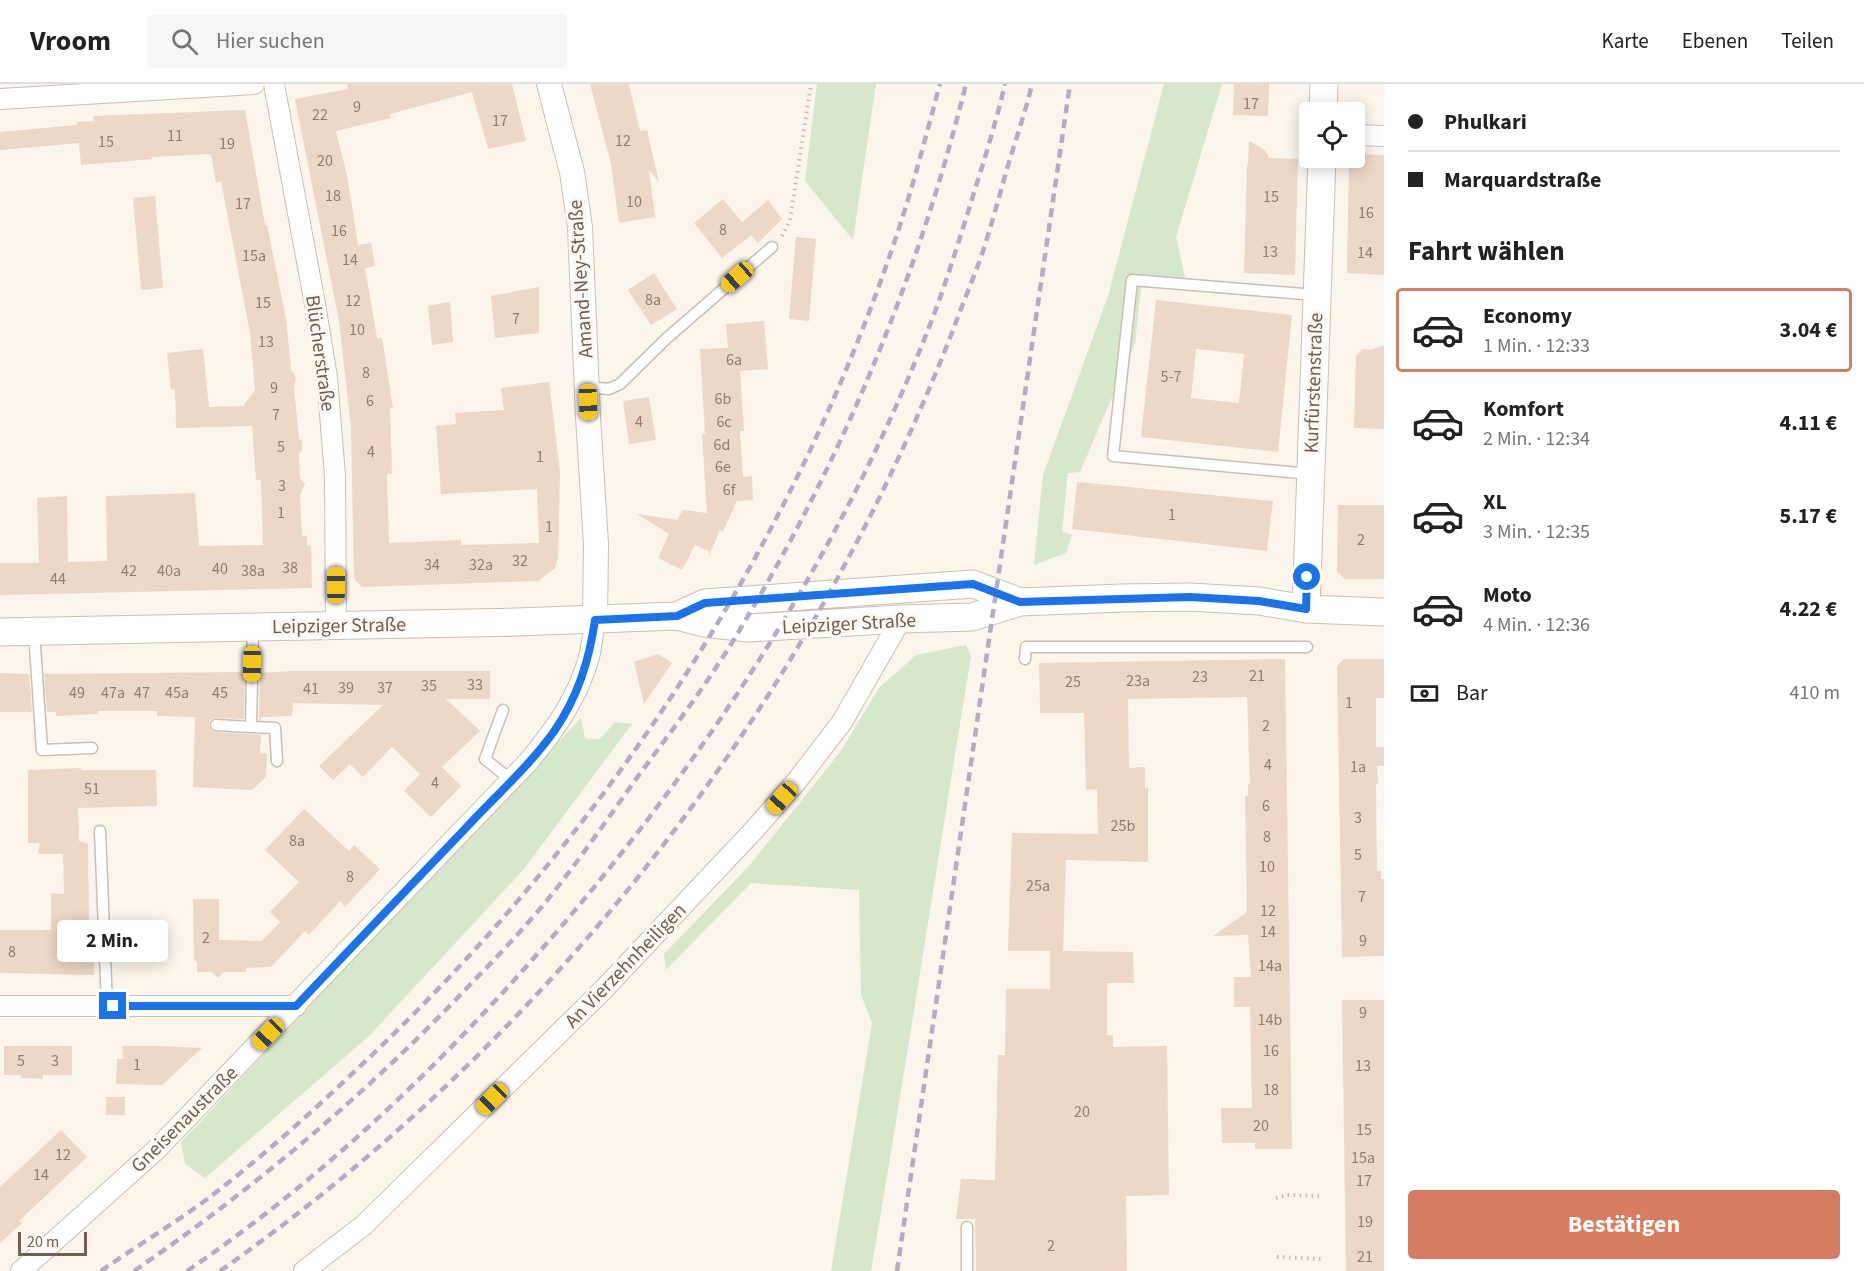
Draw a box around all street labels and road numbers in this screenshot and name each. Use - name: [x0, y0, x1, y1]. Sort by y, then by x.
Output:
- street label: Amand-Ney-Straße: [561, 199, 601, 359]
- street label: Blücherstraße: [298, 293, 342, 413]
- street label: Kurfürstenstraße: [1298, 312, 1330, 454]
- street label: Leipziger Straße: [781, 606, 917, 641]
- street label: Leipziger Straße: [272, 611, 406, 641]
- street label: An Vierzehnheiligen: [559, 897, 693, 1035]
- street label: Gneisenaustraße: [125, 1060, 245, 1179]

